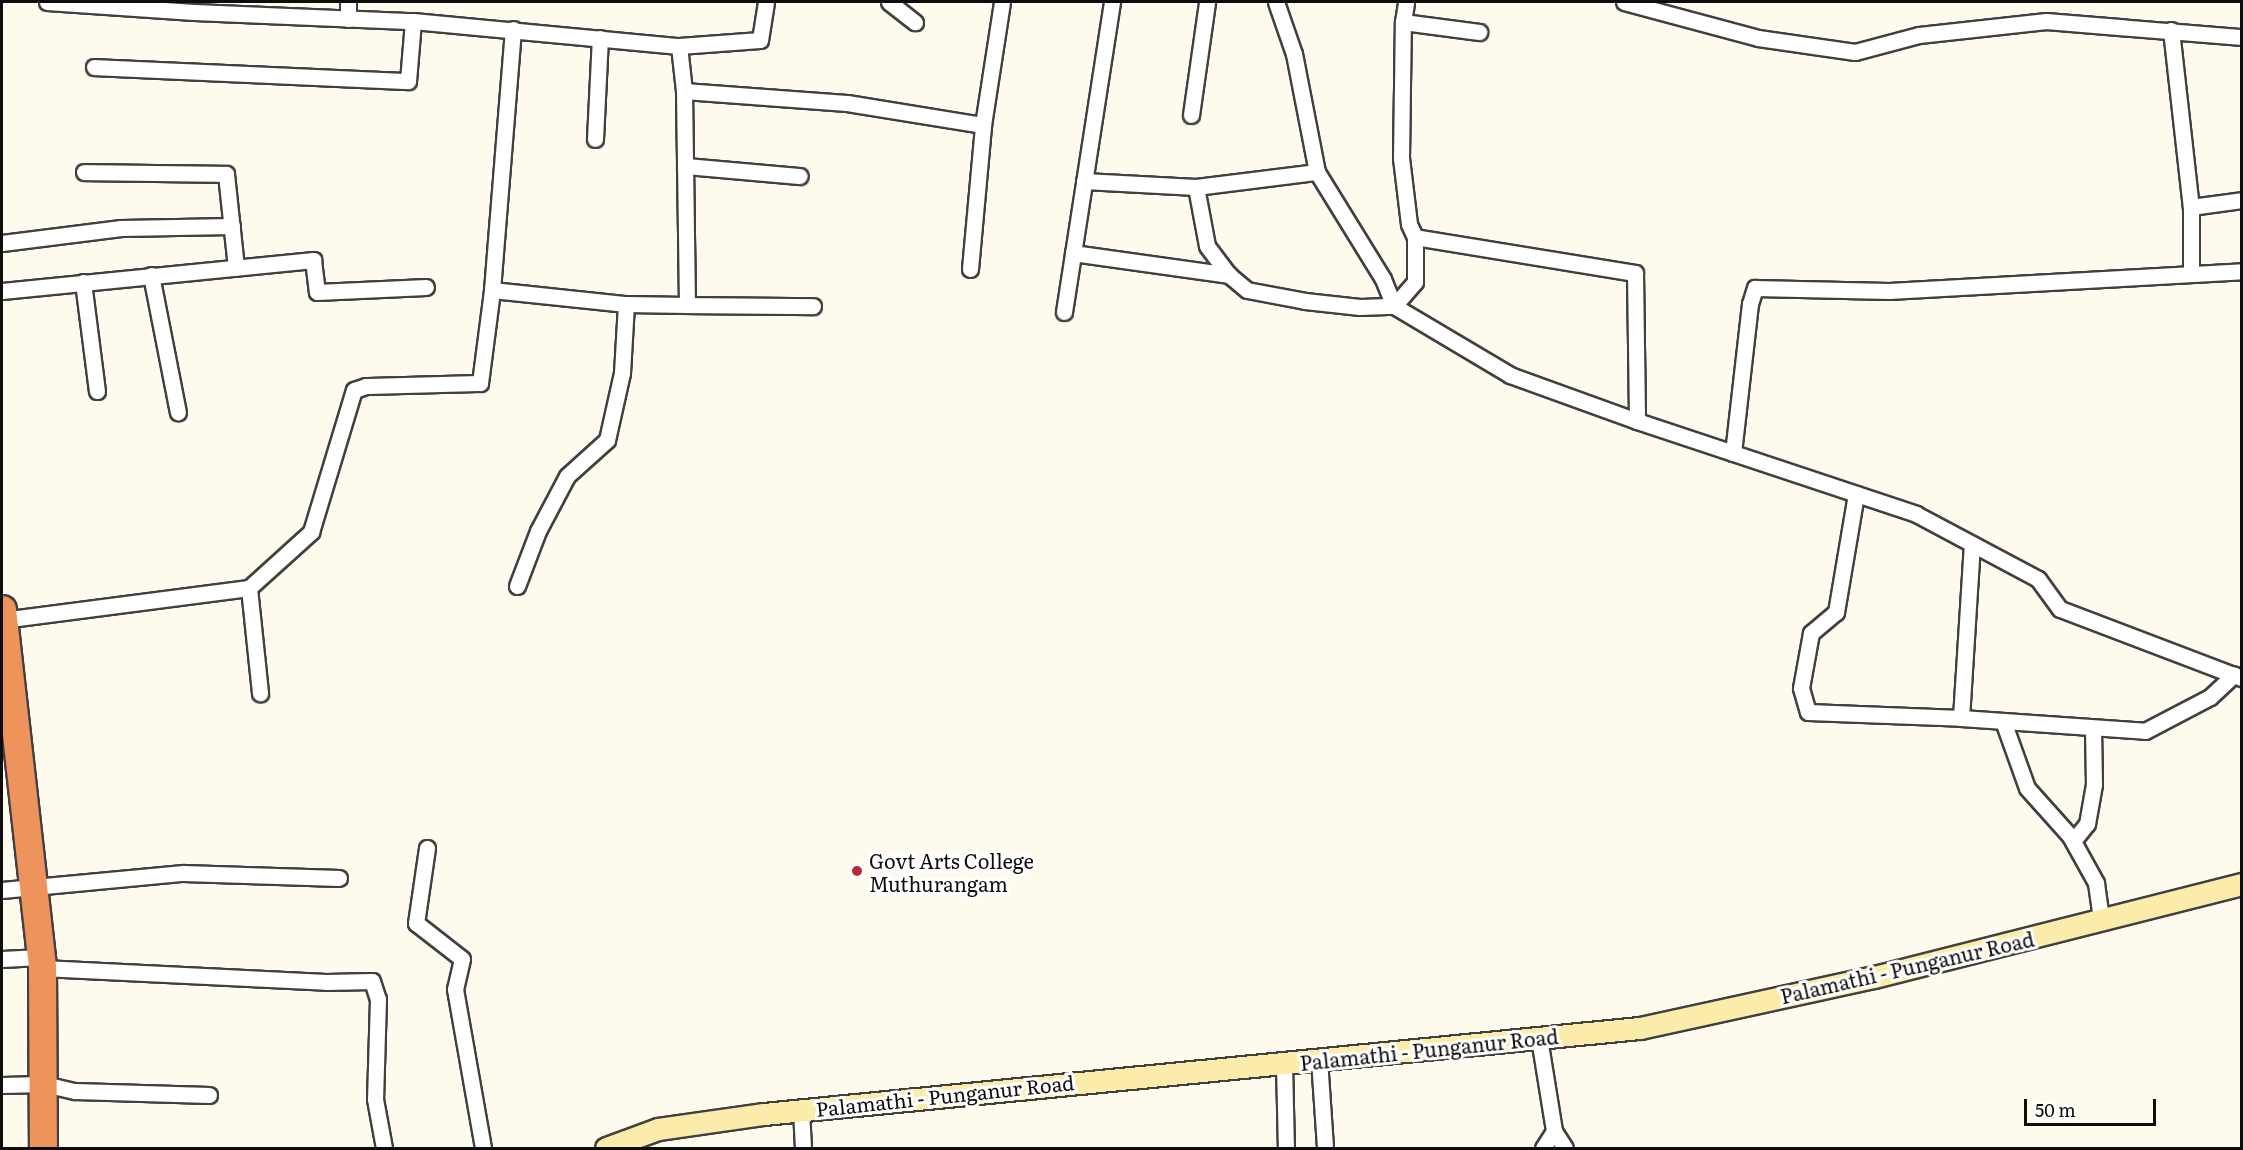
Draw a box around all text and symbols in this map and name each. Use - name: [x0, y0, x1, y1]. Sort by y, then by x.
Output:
- place label: Govt Arts College Muthurangam: [869, 848, 1034, 895]
- marker: Govt Arts College Muthurangam: [850, 864, 864, 878]
- street label: Palamathi - Punganur Road: [1778, 926, 2036, 1008]
- street label: Palamathi - Punganur Road: [1299, 1023, 1559, 1075]
- street label: Palamathi - Punganur Road: [815, 1069, 1075, 1121]
- scale bar: [2027, 1087, 2159, 1125]
- text: 50 m: [2035, 1096, 2076, 1123]

